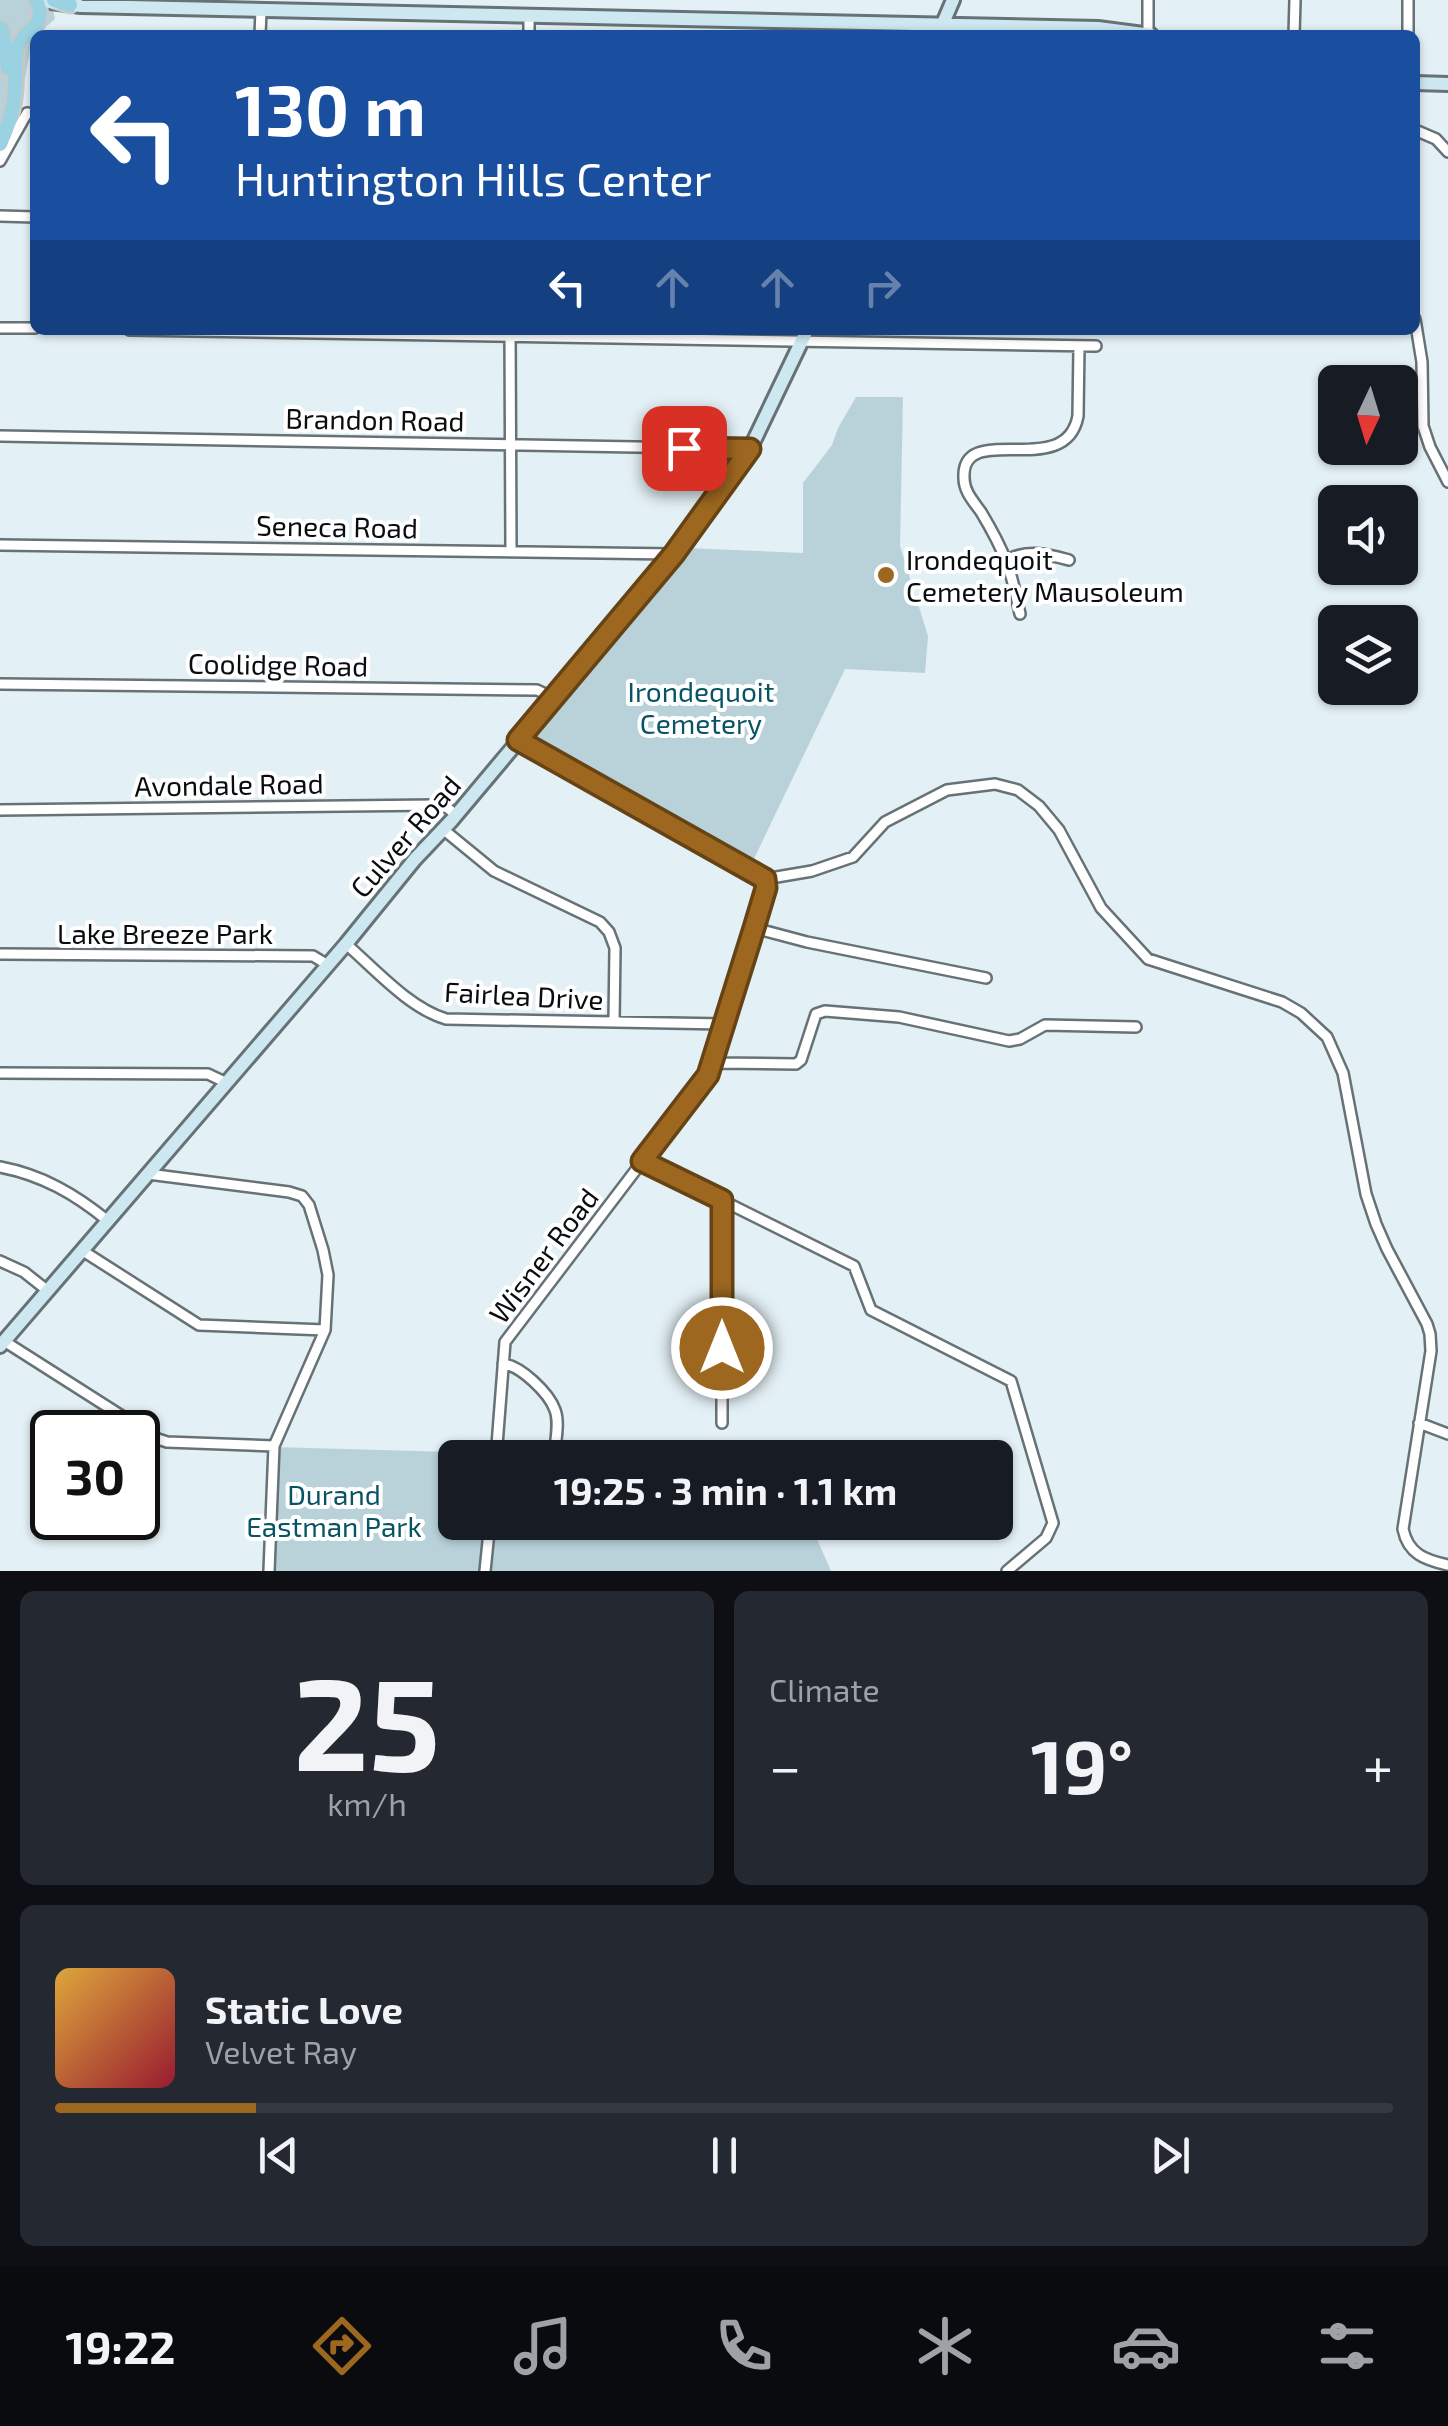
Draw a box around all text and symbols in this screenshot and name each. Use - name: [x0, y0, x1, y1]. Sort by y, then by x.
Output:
- text: 130 m: [235, 66, 426, 150]
- icon: left: [70, 70, 200, 200]
- text: Huntington Hills Center: [235, 151, 711, 205]
- icon: left: [540, 260, 595, 315]
- icon: ahead: [645, 260, 700, 315]
- icon: ahead: [750, 260, 805, 315]
- icon: right: [855, 260, 910, 315]
- north arrow: [1318, 365, 1418, 465]
- map controls: [1318, 365, 1418, 705]
- street label: Brandon Road: [285, 400, 465, 438]
- pin: [642, 406, 727, 491]
- icon: arrive: [657, 421, 712, 476]
- button: sound: [1318, 485, 1418, 585]
- street label: Seneca Road: [256, 508, 418, 544]
- place label: Irondequoit Cemetery Mausoleum: [906, 542, 1184, 608]
- marker: Irondequoit Cemetery Mausoleum: [875, 564, 897, 586]
- button: layers: [1318, 605, 1418, 705]
- street label: Coolidge Road: [188, 645, 368, 683]
- park label: Irondequoit Cemetery: [628, 674, 774, 740]
- street label: Avondale Road: [134, 765, 324, 803]
- street label: Culver Road: [343, 768, 467, 904]
- street label: Lake Breeze Park: [57, 916, 273, 950]
- street label: Fairlea Drive: [444, 974, 604, 1016]
- street label: Wisner Road: [481, 1181, 605, 1329]
- position arrow: [670, 1296, 774, 1400]
- speed limit sign: 30: [30, 1410, 160, 1540]
- text: 19:25 · 3 min · 1.1 km: [554, 1467, 897, 1513]
- park label: Durand Eastman Park: [246, 1477, 422, 1543]
- text: 25: [293, 1641, 441, 1797]
- text: Climate: [769, 1670, 880, 1708]
- text: 19°: [1031, 1719, 1133, 1809]
- text: −: [769, 1732, 801, 1798]
- text: +: [1363, 1732, 1393, 1798]
- text: km/h: [327, 1784, 407, 1822]
- text: Static Love: [205, 1986, 403, 2032]
- text: Velvet Ray: [205, 2032, 357, 2070]
- icon: previous: [251, 2128, 306, 2183]
- icon: pause: [697, 2128, 752, 2183]
- icon: next: [1143, 2128, 1198, 2183]
- icon: directions: [307, 2311, 377, 2381]
- icon: music: [508, 2311, 578, 2381]
- icon: phone: [709, 2311, 779, 2381]
- icon: climate: [910, 2311, 980, 2381]
- icon: car: [1111, 2311, 1181, 2381]
- icon: filters: [1312, 2311, 1382, 2381]
- text: 19:22: [66, 2319, 175, 2373]

